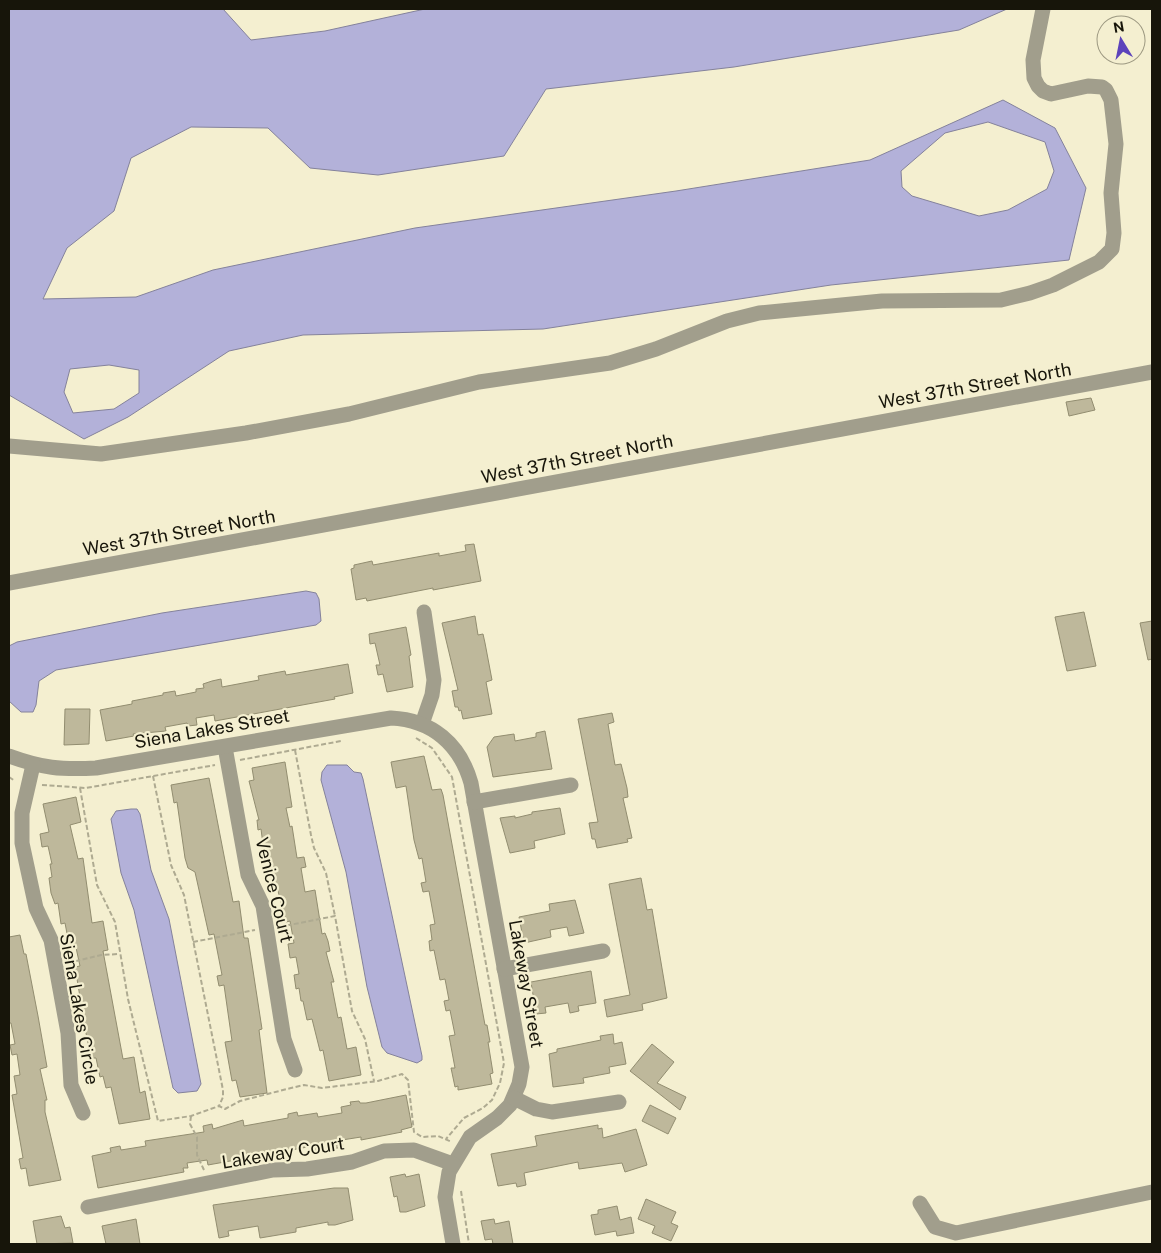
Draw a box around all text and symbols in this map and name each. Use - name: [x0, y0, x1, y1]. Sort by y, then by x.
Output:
- north arrow: [1096, 15, 1146, 65]
- text: N: [1112, 18, 1126, 36]
- street label: West 37th Street North: [877, 358, 1073, 413]
- street label: West 37th Street North: [479, 430, 675, 487]
- street label: West 37th Street North: [81, 505, 277, 560]
- street label: Siena Lakes Street: [133, 705, 291, 753]
- street label: Venice Court: [251, 835, 298, 945]
- street label: Lakeway Street: [505, 918, 548, 1050]
- street label: Siena Lakes Circle: [56, 932, 103, 1086]
- street label: Lakeway Court: [220, 1132, 346, 1173]

